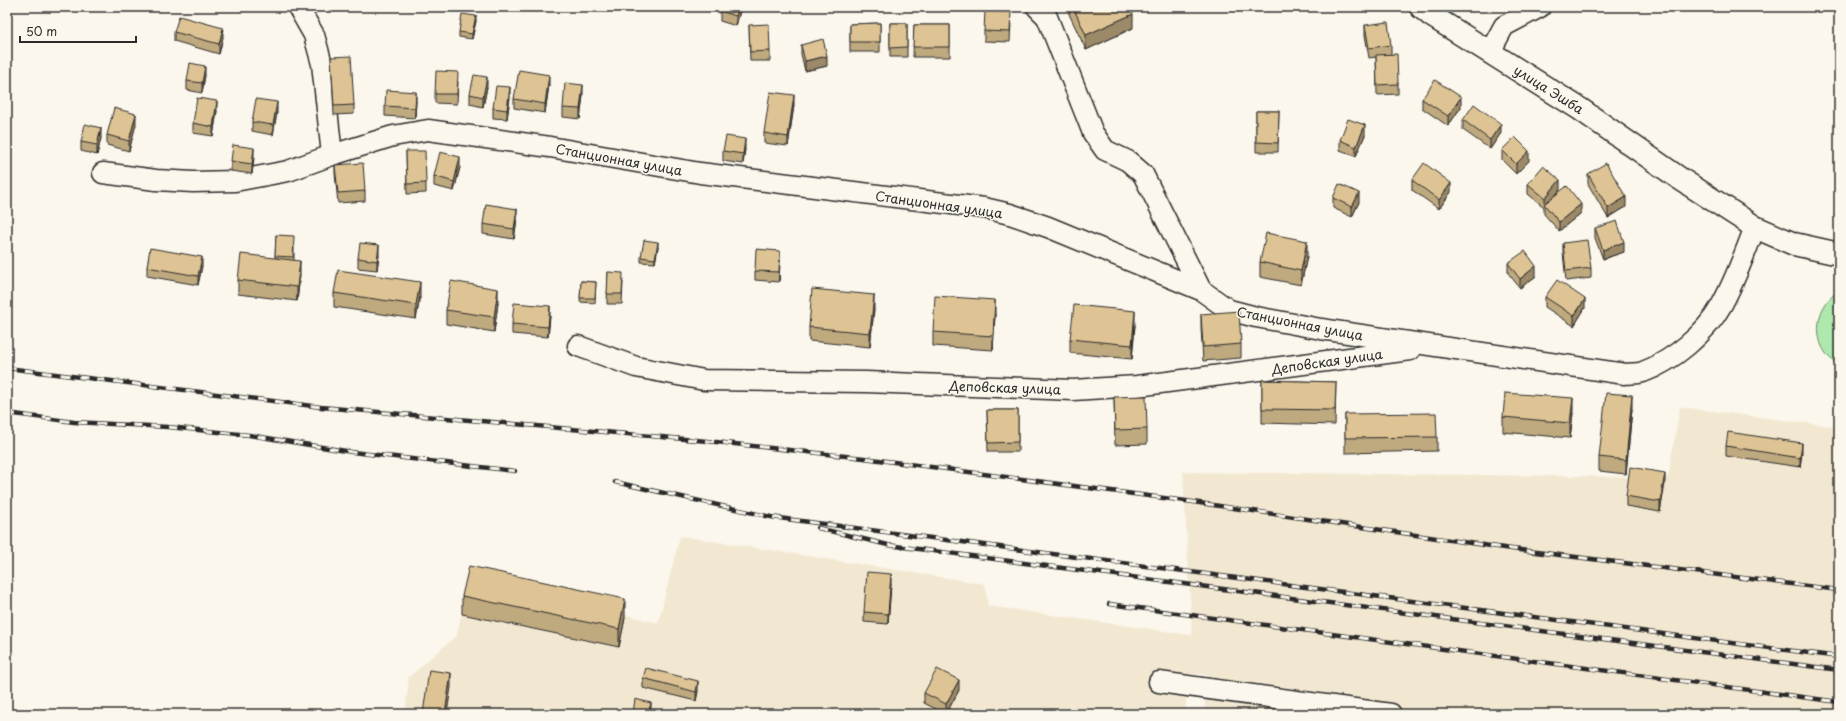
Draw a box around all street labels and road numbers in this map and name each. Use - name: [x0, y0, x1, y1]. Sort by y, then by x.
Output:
- street label: улица Эшба: [1510, 60, 1588, 118]
- street label: Станционная улица: [554, 139, 685, 180]
- street label: Станционная улица: [874, 186, 1005, 222]
- street label: Станционная улица: [1235, 301, 1366, 345]
- street label: Деповская улица: [1269, 344, 1384, 378]
- street label: Деповская улица: [948, 376, 1062, 398]

